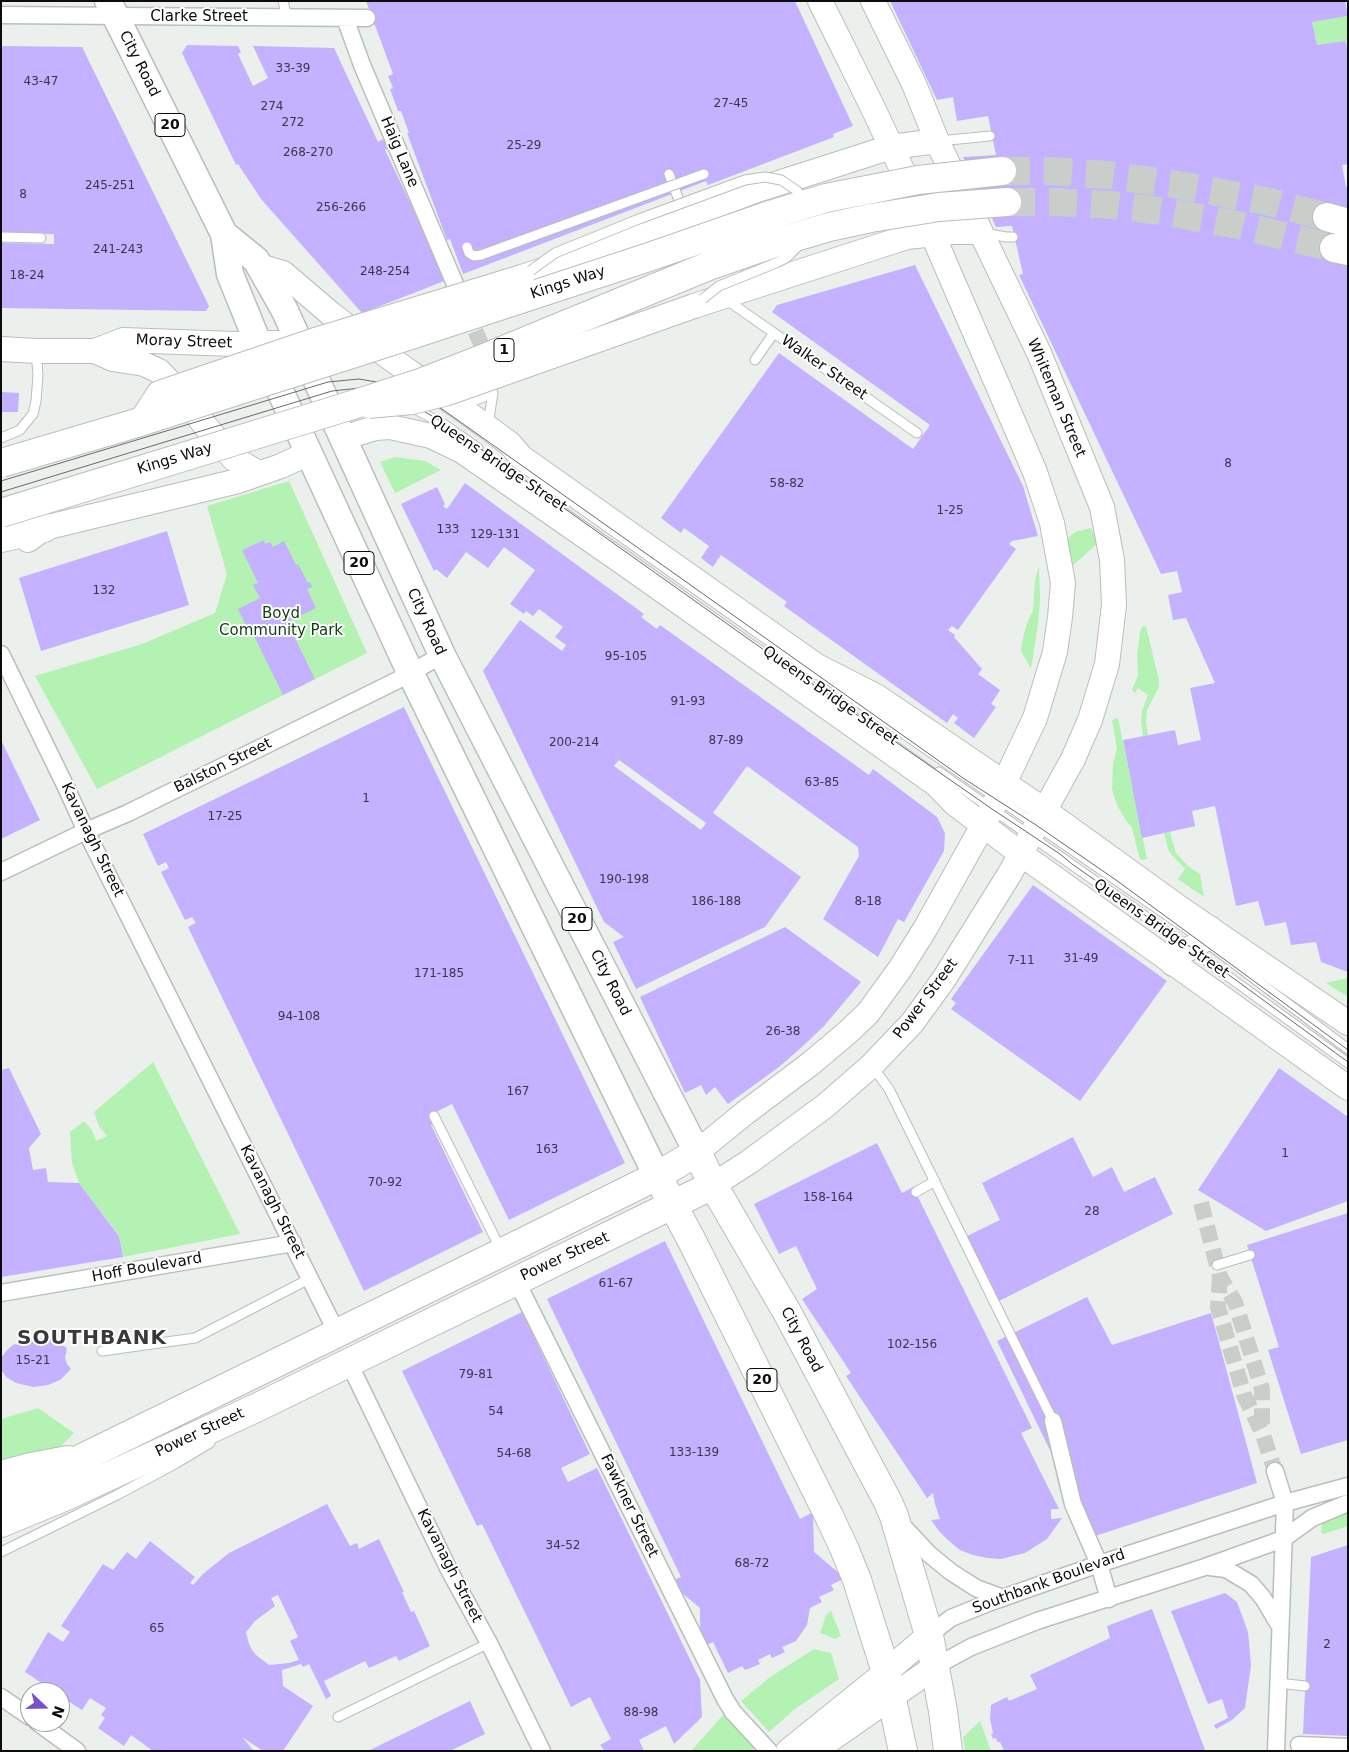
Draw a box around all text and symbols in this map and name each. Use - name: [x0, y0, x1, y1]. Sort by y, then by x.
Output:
- street label: Clarke Street: [150, 8, 248, 26]
- street label: City Road: [115, 28, 163, 100]
- house number: 33-39: [276, 62, 310, 76]
- house number: 43-47: [24, 75, 58, 89]
- house number: 27-45: [714, 97, 748, 111]
- house number: 274: [261, 100, 283, 114]
- road number: 20: [155, 114, 185, 136]
- street label: Haig Lane: [376, 114, 422, 190]
- house number: 272: [282, 116, 304, 130]
- house number: 25-29: [507, 139, 541, 153]
- house number: 268-270: [283, 146, 333, 160]
- house number: 245-251: [85, 179, 135, 193]
- house number: 8: [19, 188, 27, 202]
- house number: 256-266: [316, 201, 366, 215]
- house number: 241-243: [93, 243, 143, 257]
- street label: Kings Way: [528, 262, 608, 304]
- house number: 248-254: [360, 265, 410, 279]
- house number: 18-24: [10, 269, 44, 283]
- street label: Moray Street: [135, 331, 233, 353]
- street label: Walker Street: [777, 332, 871, 404]
- street label: Whiteman Street: [1023, 336, 1089, 460]
- road number: 1: [494, 338, 514, 362]
- street label: Queens Bridge Street: [426, 411, 570, 517]
- street label: Kings Way: [135, 439, 215, 479]
- house number: 8: [1224, 457, 1232, 471]
- house number: 58-82: [770, 477, 804, 491]
- house number: 1-25: [936, 504, 964, 518]
- house number: 133: [437, 523, 459, 537]
- house number: 129-131: [470, 528, 520, 542]
- road number: 20: [344, 552, 374, 574]
- house number: 132: [93, 584, 115, 598]
- street label: City Road: [403, 586, 449, 658]
- park label: Boyd Community Park: [219, 605, 343, 640]
- street label: Queens Bridge Street: [759, 642, 901, 750]
- house number: 95-105: [605, 650, 647, 664]
- house number: 91-93: [671, 695, 705, 709]
- house number: 87-89: [709, 734, 743, 748]
- street label: Balston Street: [171, 735, 275, 797]
- house number: 200-214: [549, 736, 599, 750]
- house number: 63-85: [805, 776, 839, 790]
- street label: Kavanagh Street: [57, 780, 127, 900]
- house number: 1: [362, 792, 370, 806]
- house number: 17-25: [208, 810, 242, 824]
- house number: 190-198: [599, 873, 649, 887]
- street label: Queens Bridge Street: [1090, 875, 1232, 983]
- house number: 186-188: [691, 895, 741, 909]
- house number: 8-18: [854, 895, 882, 909]
- road number: 20: [562, 908, 592, 931]
- street label: City Road: [586, 947, 634, 1019]
- house number: 31-49: [1064, 952, 1098, 966]
- house number: 7-11: [1007, 954, 1035, 968]
- street label: Power Street: [890, 955, 962, 1043]
- house number: 171-185: [414, 967, 464, 981]
- house number: 94-108: [278, 1010, 320, 1024]
- house number: 26-38: [766, 1025, 800, 1039]
- house number: 167: [507, 1085, 529, 1099]
- street label: Kavanagh Street: [236, 1142, 308, 1262]
- house number: 163: [536, 1143, 558, 1157]
- house number: 1: [1281, 1147, 1289, 1161]
- house number: 70-92: [368, 1176, 402, 1190]
- house number: 158-164: [803, 1191, 853, 1205]
- house number: 28: [1084, 1205, 1100, 1219]
- street label: Power Street: [518, 1229, 612, 1285]
- street label: Hoff Boulevard: [91, 1249, 203, 1287]
- house number: 61-67: [599, 1277, 633, 1291]
- street label: City Road: [776, 1304, 826, 1376]
- district label: SOUTHBANK: [16, 1327, 168, 1351]
- house number: 102-156: [887, 1338, 937, 1352]
- house number: 15-21: [16, 1354, 50, 1368]
- house number: 79-81: [459, 1368, 493, 1382]
- road number: 20: [747, 1368, 777, 1392]
- street label: Power Street: [153, 1405, 247, 1461]
- house number: 54: [488, 1405, 504, 1419]
- house number: 133-139: [669, 1446, 719, 1460]
- house number: 54-68: [497, 1447, 531, 1461]
- street label: Fawkner Street: [596, 1451, 662, 1561]
- street label: Kavanagh Street: [413, 1506, 485, 1626]
- house number: 34-52: [546, 1539, 580, 1553]
- street label: Southbank Boulevard: [970, 1546, 1128, 1618]
- house number: 68-72: [735, 1557, 769, 1571]
- house number: 65: [149, 1622, 165, 1636]
- house number: 2: [1323, 1638, 1331, 1652]
- north arrow: [20, 1682, 70, 1732]
- text: N: [49, 1704, 68, 1720]
- house number: 88-98: [624, 1706, 658, 1720]

